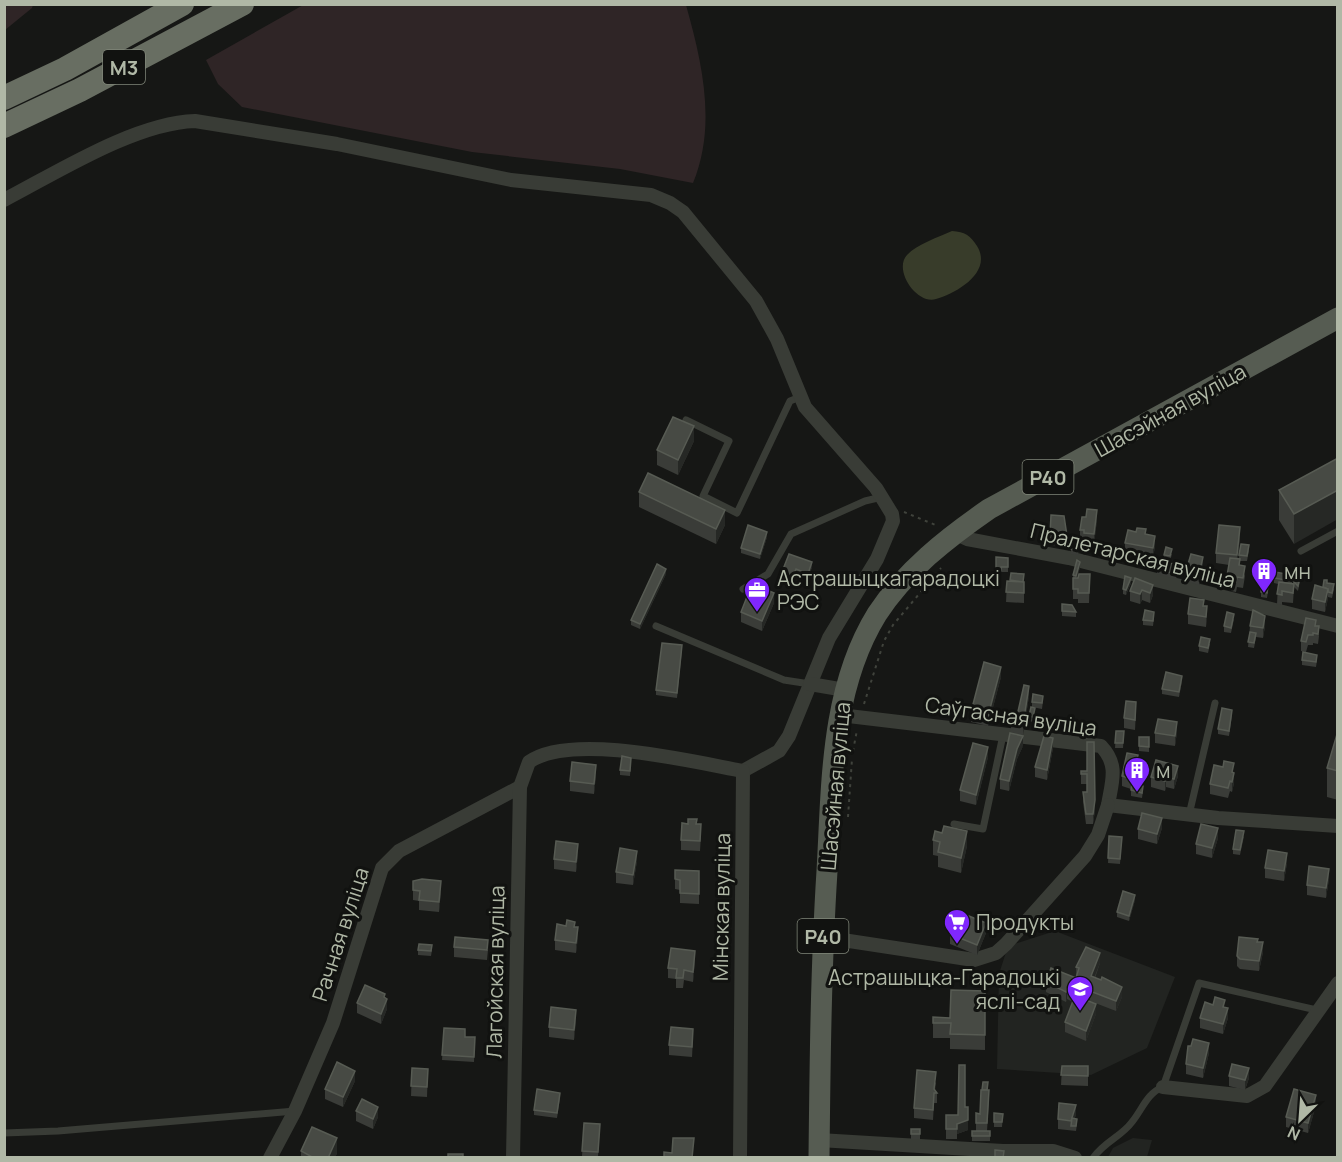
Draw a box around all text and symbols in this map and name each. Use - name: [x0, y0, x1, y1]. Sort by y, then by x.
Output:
- road number: М3: [103, 50, 145, 84]
- street label: Шасэйная вуліца: [1089, 357, 1251, 463]
- road number: Р40: [1022, 460, 1074, 494]
- street label: Пралетарская вуліца: [1028, 516, 1238, 594]
- building icon: мн: [1249, 556, 1279, 594]
- place label: мн: [1284, 557, 1311, 585]
- place label: Астрашыцкагарадоцкі РЭС: [777, 564, 1000, 616]
- office icon: Астрашыцкагарадоцкі РЭС: [742, 575, 772, 613]
- street label: Саўгасная вуліца: [923, 690, 1099, 742]
- street label: Шасэйная вуліца: [814, 701, 856, 871]
- building icon: м: [1122, 755, 1152, 793]
- place label: м: [1156, 756, 1171, 784]
- street label: Мінская вуліца: [706, 833, 736, 981]
- street label: Рачная вуліца: [305, 863, 375, 1005]
- street label: Лагойская вуліца: [479, 885, 511, 1059]
- supermarket icon: Продукты: [942, 907, 972, 945]
- place label: Продукты: [976, 908, 1074, 936]
- road number: Р40: [798, 919, 848, 953]
- place label: Астрашыцка-Гарадоцкі яслі-сад: [828, 963, 1060, 1015]
- school or university icon: Астрашыцка-Гарадоцкі яслі-сад: [1065, 974, 1095, 1012]
- north arrow: [1270, 1090, 1330, 1150]
- text: N: [1284, 1121, 1304, 1146]

